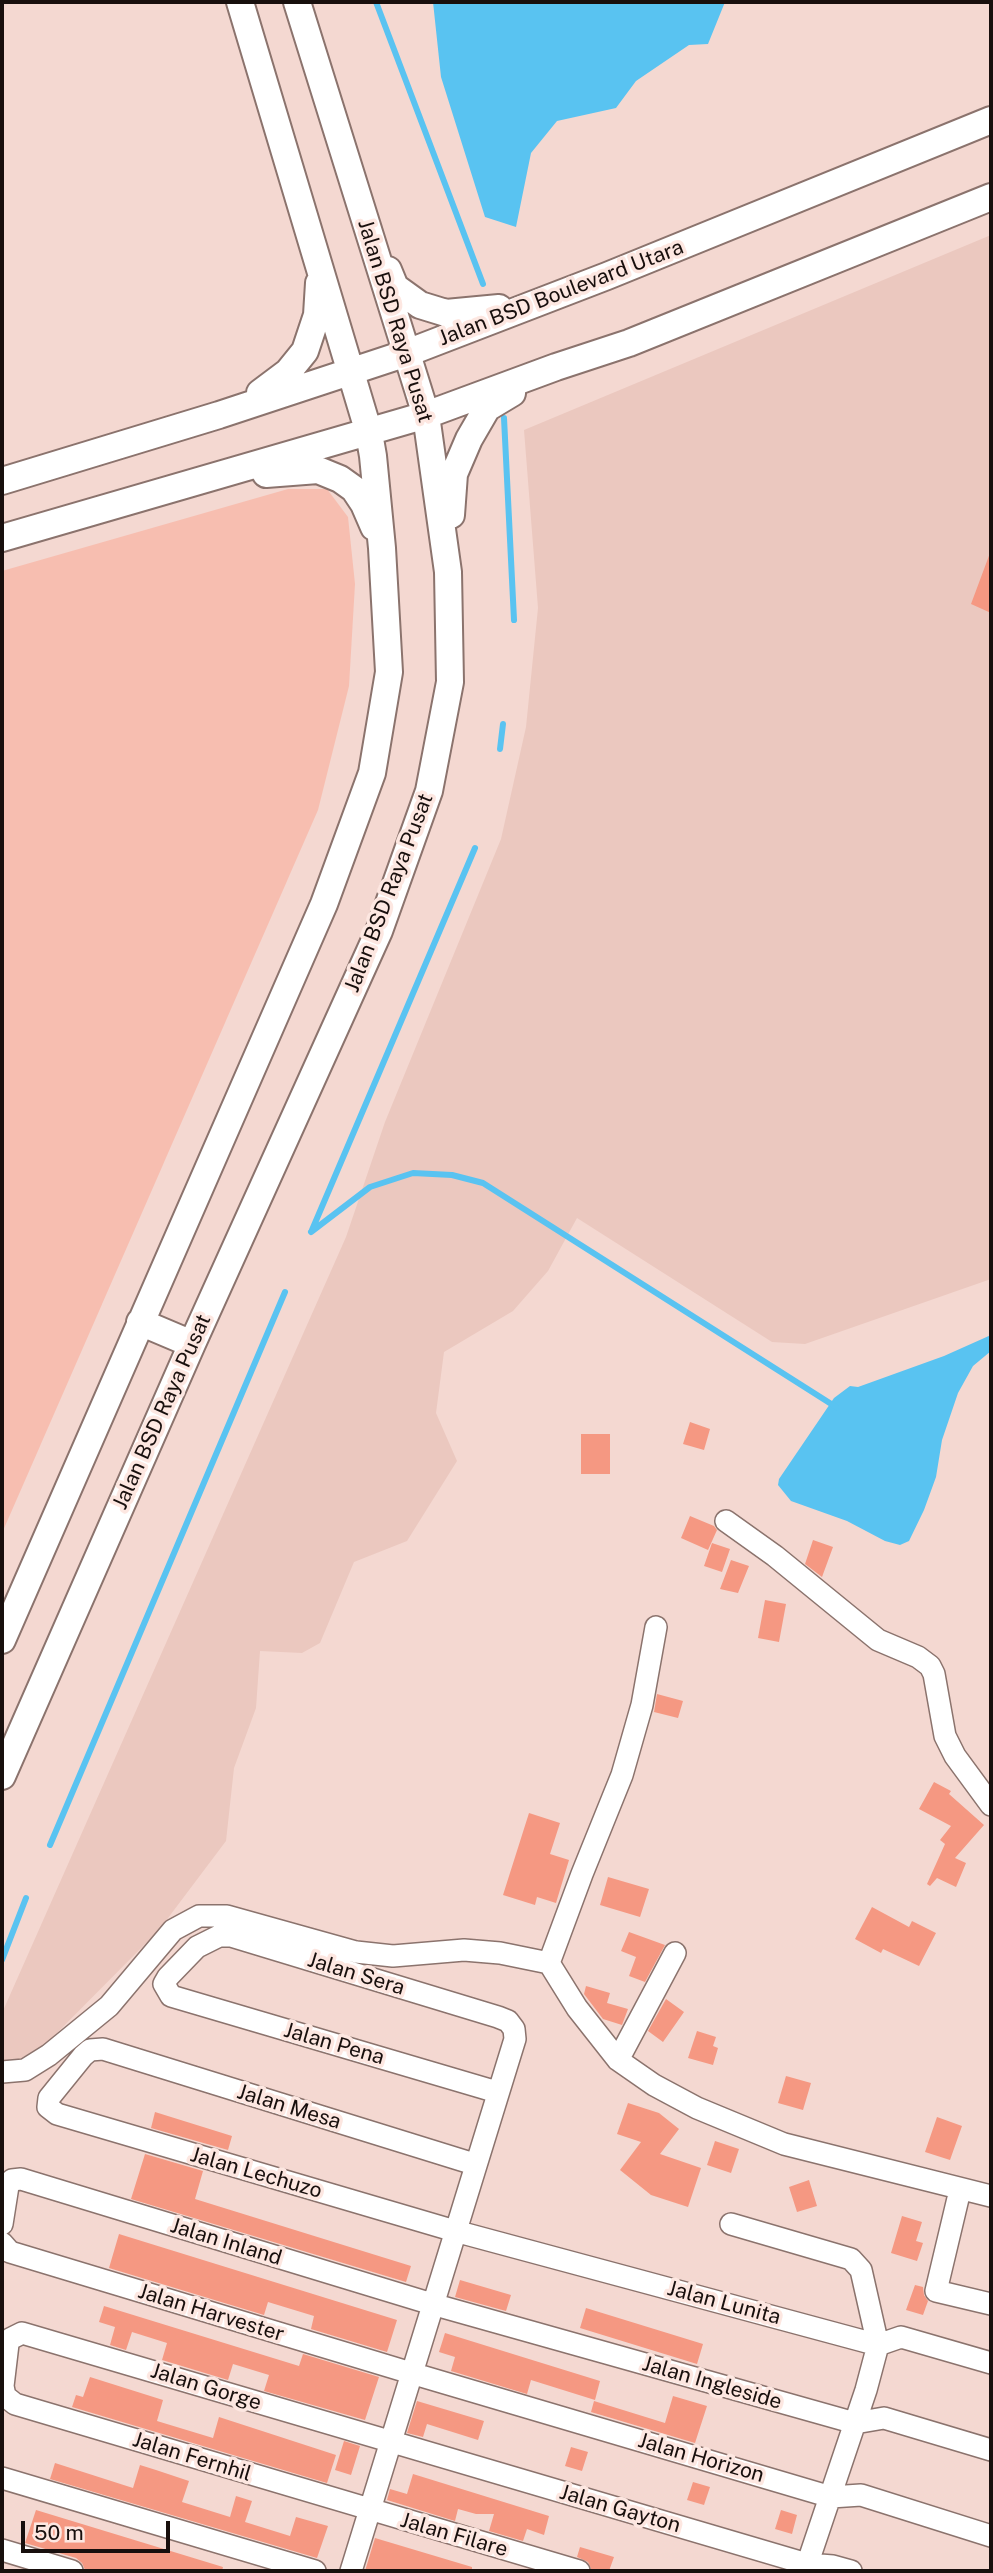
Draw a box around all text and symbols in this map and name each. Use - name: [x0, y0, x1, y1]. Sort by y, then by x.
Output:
- street label: Jalan BSD Raya Pusat: [352, 216, 438, 426]
- street label: Jalan BSD Boulevard Utara: [435, 235, 687, 351]
- street label: Jalan BSD Raya Pusat: [339, 790, 439, 996]
- street label: Jalan BSD Raya Pusat: [108, 1310, 216, 1514]
- street label: Jalan Sera: [304, 1947, 408, 2001]
- street label: Jalan Pena: [281, 2018, 387, 2070]
- street label: Jalan Mesa: [234, 2079, 344, 2135]
- street label: Jalan Lechuzo: [187, 2142, 325, 2204]
- street label: Jalan Inland: [167, 2213, 285, 2271]
- street label: Jalan Lunita: [665, 2276, 783, 2330]
- street label: Jalan Harvester: [135, 2279, 287, 2347]
- street label: Jalan Ingleside: [639, 2351, 785, 2415]
- street label: Jalan Gorge: [148, 2358, 264, 2416]
- street label: Jalan Fernhil: [129, 2427, 255, 2487]
- street label: Jalan Horizon: [635, 2428, 767, 2488]
- street label: Jalan Gayton: [557, 2480, 683, 2538]
- scale bar: [24, 2506, 173, 2550]
- street label: Jalan Filare: [397, 2508, 511, 2562]
- text: 50 m: [34, 2520, 84, 2545]

